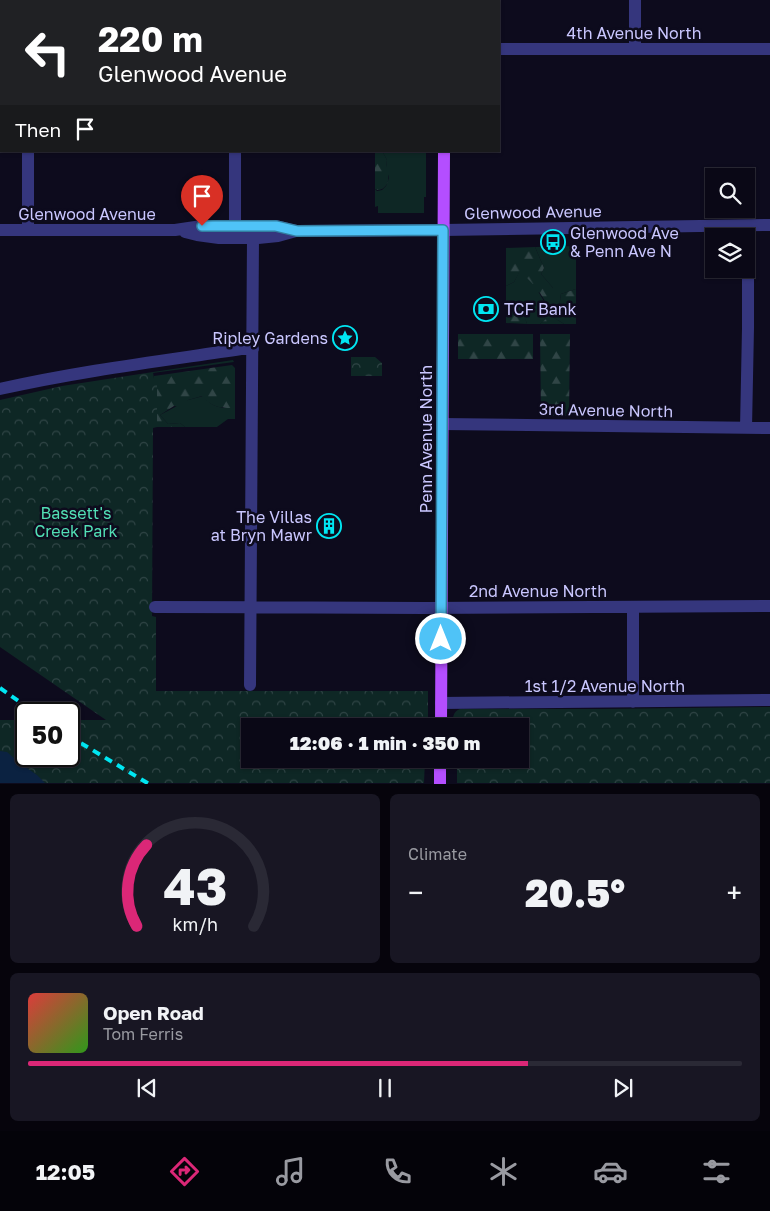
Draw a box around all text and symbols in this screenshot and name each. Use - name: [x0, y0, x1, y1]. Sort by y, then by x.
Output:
- text: 220 m: [98, 18, 203, 60]
- icon: left: [15, 20, 80, 85]
- street label: 4th Avenue North: [566, 23, 702, 43]
- text: Glenwood Avenue: [98, 60, 287, 87]
- icon: arrive: [71, 115, 99, 143]
- text: Then: [15, 118, 61, 141]
- map controls: [705, 168, 755, 278]
- button: search: [705, 168, 755, 218]
- pin: [181, 175, 223, 226]
- icon: arrive: [188, 182, 216, 210]
- street label: Glenwood Avenue: [464, 201, 602, 223]
- street label: Glenwood Avenue: [18, 204, 156, 224]
- place label: Glenwood Ave & Penn Ave N: [570, 223, 679, 261]
- button: layers: [705, 228, 755, 278]
- bus stop icon: Glenwood Ave & Penn Ave N: [540, 229, 566, 255]
- bank icon: TCF Bank: [473, 296, 499, 322]
- place label: TCF Bank: [504, 299, 577, 319]
- place icon: Ripley Gardens: [332, 325, 358, 351]
- place label: Ripley Gardens: [212, 328, 328, 348]
- street label: Penn Avenue North: [416, 365, 436, 513]
- street label: 3rd Avenue North: [539, 399, 673, 421]
- park label: Bassett's Creek Park: [34, 503, 118, 541]
- place label: The Villas at Bryn Mawr: [211, 507, 312, 545]
- building icon: The Villas at Bryn Mawr: [316, 513, 342, 539]
- street label: 2nd Avenue North: [469, 581, 607, 601]
- position arrow: [414, 612, 466, 664]
- street label: 1st 1/2 Avenue North: [525, 676, 685, 696]
- speed limit sign: 50: [15, 702, 80, 767]
- text: 12:06 · 1 min · 350 m: [290, 731, 480, 754]
- text: Climate: [408, 844, 467, 864]
- text: 43: [163, 854, 227, 916]
- text: 20.5°: [525, 870, 625, 915]
- text: −: [408, 876, 423, 909]
- text: +: [727, 876, 742, 909]
- text: km/h: [172, 913, 218, 935]
- text: Open Road: [103, 1001, 204, 1024]
- text: Tom Ferris: [103, 1024, 183, 1044]
- icon: previous: [133, 1074, 161, 1102]
- icon: pause: [371, 1074, 399, 1102]
- icon: next: [609, 1074, 637, 1102]
- icon: directions: [167, 1154, 202, 1189]
- icon: music: [273, 1154, 308, 1189]
- icon: phone: [380, 1154, 415, 1189]
- icon: climate: [486, 1154, 521, 1189]
- icon: car: [593, 1154, 628, 1189]
- icon: filters: [699, 1154, 734, 1189]
- text: 12:05: [36, 1158, 95, 1185]

